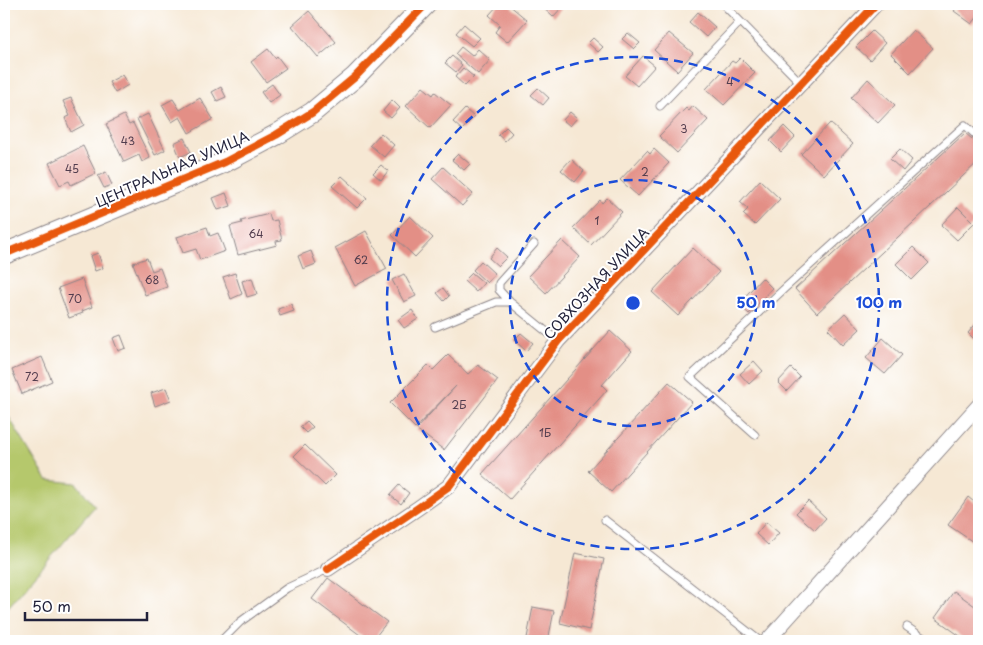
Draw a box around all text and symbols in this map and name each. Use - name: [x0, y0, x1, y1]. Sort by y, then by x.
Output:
- house number: 4: [726, 73, 734, 90]
- house number: 3: [680, 120, 688, 137]
- street label: ЦЕНТРАЛЬНАЯ УЛИЦА: [92, 125, 253, 212]
- house number: 43: [121, 132, 135, 149]
- house number: 45: [65, 160, 79, 177]
- house number: 2: [641, 163, 649, 180]
- house number: 1: [595, 212, 600, 229]
- street label: СОВХОЗНАЯ УЛИЦА: [538, 222, 654, 344]
- house number: 64: [249, 225, 263, 242]
- house number: 62: [354, 251, 368, 268]
- house number: 68: [145, 271, 159, 288]
- house number: 70: [68, 290, 82, 307]
- text: 50 m: [737, 290, 775, 313]
- text: 100 m: [856, 290, 902, 313]
- centre of rings: [624, 294, 642, 312]
- house number: 72: [25, 368, 39, 385]
- house number: 2Б: [452, 396, 466, 413]
- house number: 1Б: [539, 424, 551, 441]
- scale bar: [25, 590, 148, 622]
- text: 50 m: [32, 594, 71, 617]

